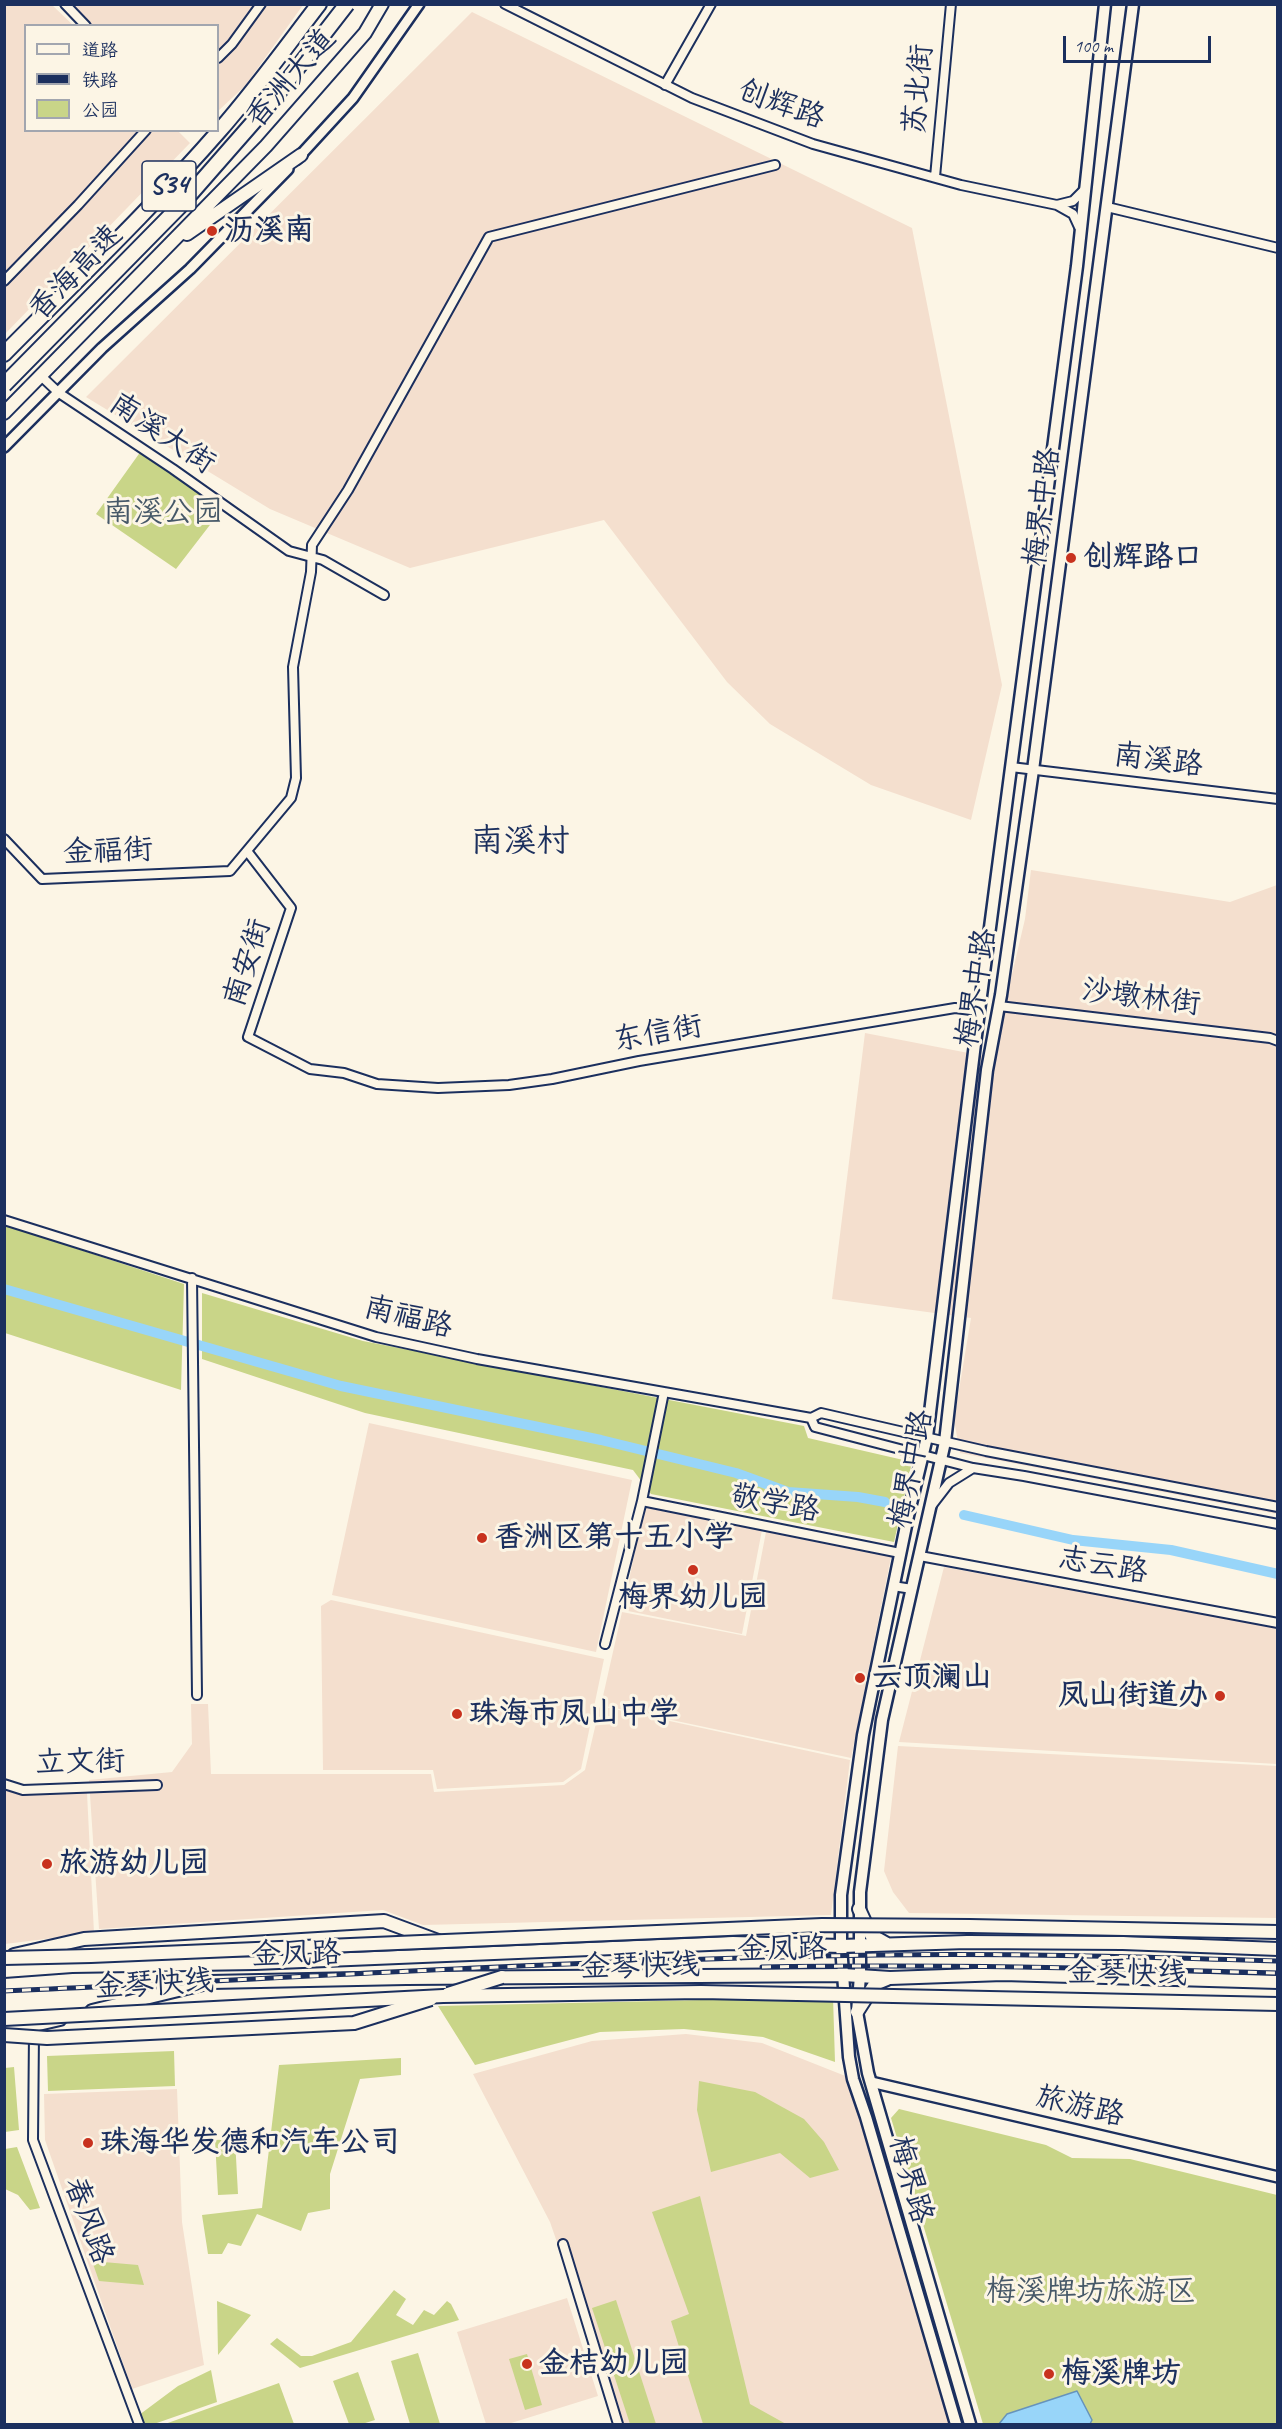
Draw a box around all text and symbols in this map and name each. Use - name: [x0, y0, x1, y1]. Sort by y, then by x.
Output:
- street label: 香洲大道: [238, 22, 344, 136]
- legend: [24, 24, 219, 132]
- scale bar: [1066, 24, 1214, 62]
- text: 100 m: [1074, 35, 1113, 57]
- text: 道路: [82, 39, 118, 61]
- street label: 苏北街: [897, 43, 941, 135]
- text: 铁路: [82, 69, 118, 91]
- street label: 创辉路: [733, 73, 829, 137]
- text: 公园: [82, 99, 118, 121]
- road number: S34: [142, 161, 196, 211]
- place label: 沥溪南: [224, 213, 314, 249]
- street label: 香海高速: [21, 217, 131, 329]
- marker: 沥溪南: [205, 224, 219, 238]
- street label: 南溪大街: [102, 386, 222, 482]
- street label: 梅界中路: [1018, 445, 1068, 569]
- park label: 南溪公园: [103, 495, 223, 531]
- place label: 创辉路口: [1083, 540, 1203, 576]
- marker: 创辉路口: [1064, 551, 1078, 565]
- street label: 南溪路: [1111, 738, 1205, 784]
- district label: 南溪村: [471, 822, 569, 862]
- street label: 金福街: [62, 832, 154, 872]
- street label: 南安街: [217, 915, 279, 1011]
- street label: 梅界中路: [950, 926, 1004, 1050]
- street label: 沙墩林街: [1079, 973, 1203, 1023]
- street label: 东信街: [611, 1008, 705, 1060]
- street label: 南福路: [360, 1290, 456, 1346]
- street label: 梅界中路: [883, 1407, 941, 1531]
- street label: 敬学路: [727, 1478, 823, 1530]
- place label: 香洲区第十五小学: [494, 1520, 734, 1556]
- marker: 香洲区第十五小学: [475, 1531, 489, 1545]
- street label: 志云路: [1056, 1540, 1150, 1592]
- marker: 梅界幼儿园: [686, 1563, 700, 1577]
- place label: 梅界幼儿园: [618, 1580, 768, 1616]
- place label: 云顶澜山: [872, 1660, 992, 1696]
- marker: 云顶澜山: [853, 1671, 867, 1685]
- place label: 凤山街道办: [1058, 1678, 1208, 1714]
- marker: 凤山街道办: [1213, 1689, 1227, 1703]
- place label: 珠海市凤山中学: [469, 1696, 679, 1732]
- marker: 珠海市凤山中学: [450, 1707, 464, 1721]
- street label: 立文街: [35, 1744, 125, 1782]
- place label: 旅游幼儿园: [59, 1846, 209, 1882]
- marker: 旅游幼儿园: [40, 1857, 54, 1871]
- street label: 金凤路: [737, 1931, 827, 1969]
- street label: 金凤路: [251, 1936, 341, 1974]
- street label: 金琴快线: [580, 1948, 700, 1986]
- street label: 金琴快线: [1067, 1955, 1187, 1993]
- street label: 金琴快线: [93, 1964, 215, 2006]
- street label: 旅游路: [1032, 2079, 1128, 2135]
- place label: 珠海华发德和汽车公司: [100, 2125, 400, 2161]
- street label: 梅界路: [880, 2132, 940, 2228]
- marker: 珠海华发德和汽车公司: [81, 2136, 95, 2150]
- street label: 春风路: [56, 2173, 120, 2269]
- park label: 梅溪牌坊旅游区: [986, 2274, 1196, 2310]
- place label: 金桔幼儿园: [539, 2346, 689, 2382]
- place label: 梅溪牌坊: [1061, 2356, 1181, 2392]
- marker: 金桔幼儿园: [520, 2357, 534, 2371]
- marker: 梅溪牌坊: [1042, 2367, 1056, 2381]

